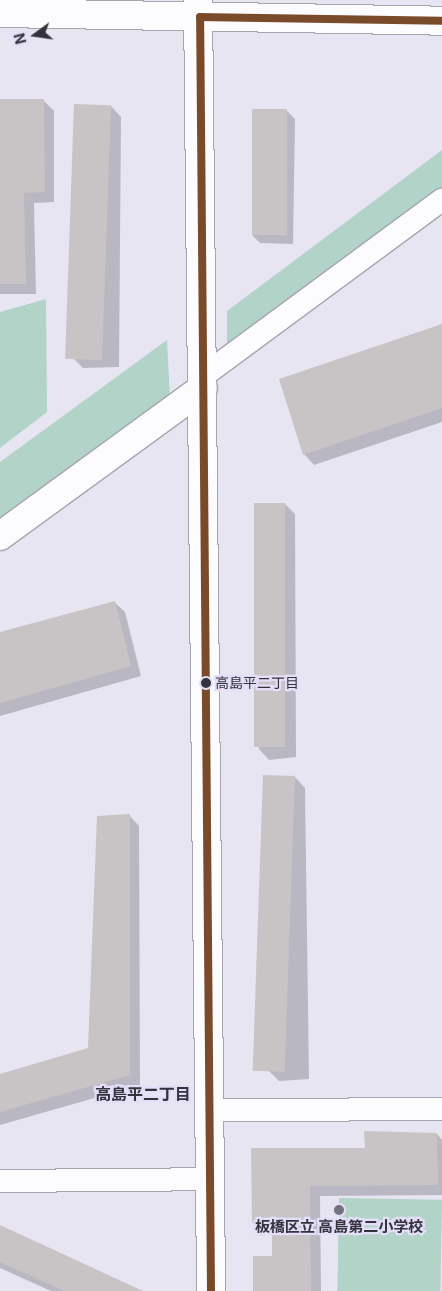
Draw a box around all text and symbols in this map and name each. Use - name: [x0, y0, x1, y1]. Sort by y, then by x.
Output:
- north arrow: [10, 10, 60, 60]
- text: N: [10, 32, 30, 46]
- place label: 高島平二丁目: [215, 675, 299, 691]
- marker: 高島平二丁目: [201, 678, 211, 688]
- district label: 高島平二丁目: [95, 1084, 191, 1104]
- marker: 板橋区立 高島第二小学校: [333, 1204, 345, 1216]
- place label: 板橋区立 高島第二小学校: [255, 1218, 423, 1236]

